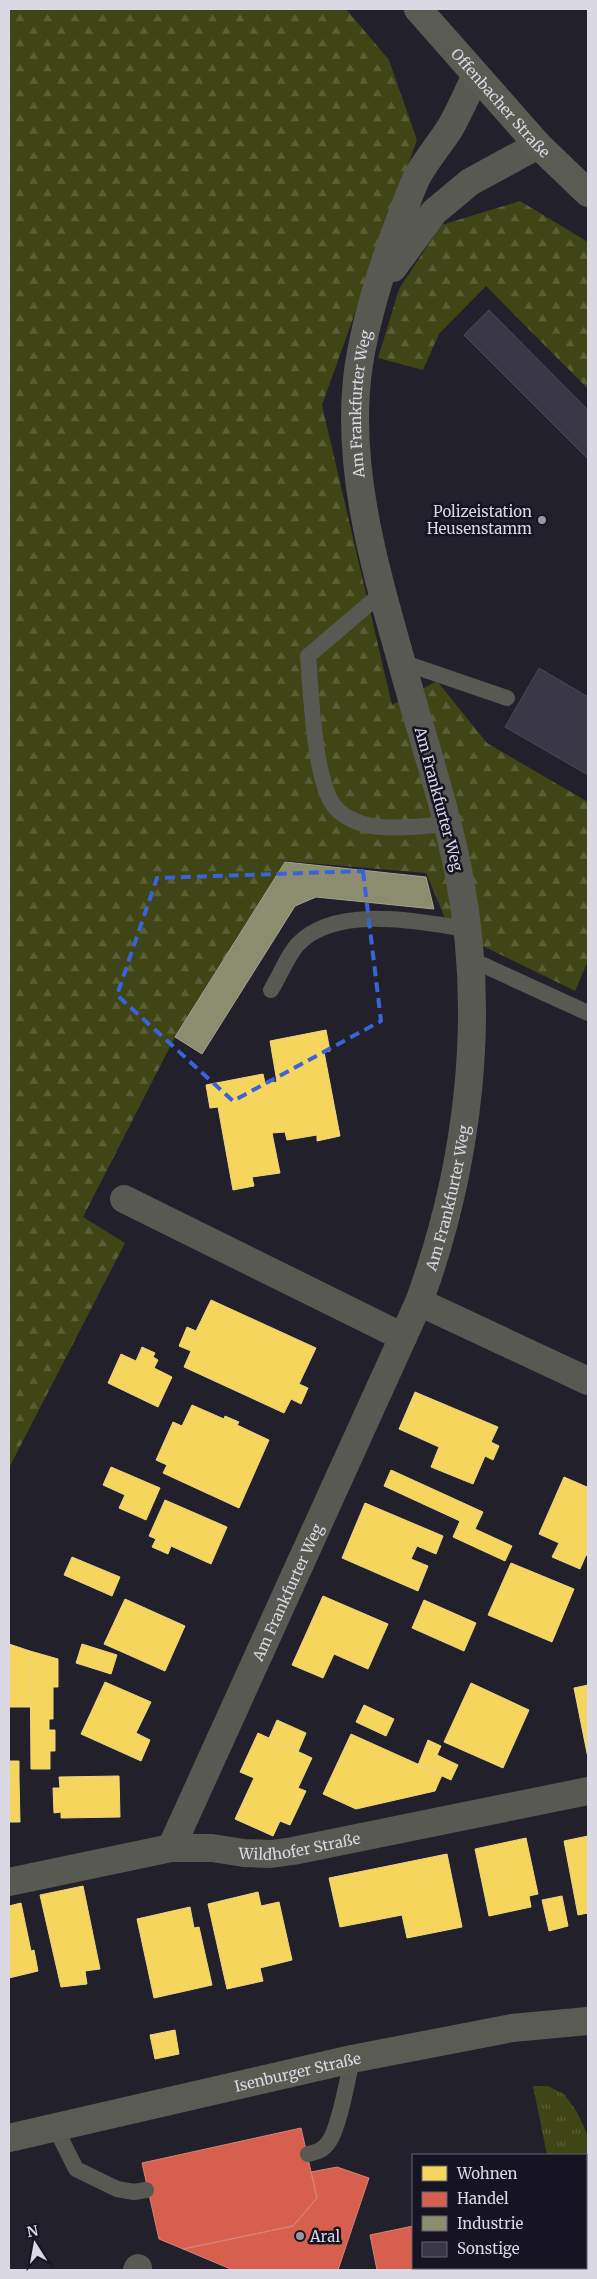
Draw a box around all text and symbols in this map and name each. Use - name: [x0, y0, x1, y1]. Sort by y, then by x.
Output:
- street label: Offenbacher Straße: [447, 44, 554, 161]
- street label: Am Frankfurter Weg: [345, 328, 375, 480]
- place label: Polizeistation Heusenstamm: [427, 502, 532, 538]
- marker: Polizeistation Heusenstamm: [536, 514, 548, 526]
- street label: Am Frankfurter Weg: [410, 724, 467, 873]
- street label: Am Frankfurter Weg: [421, 1124, 473, 1274]
- street label: Am Frankfurter Weg: [247, 1521, 327, 1665]
- street label: Wildhofer Straße: [237, 1828, 362, 1864]
- street label: Isenburger Straße: [232, 2048, 363, 2095]
- legend: [412, 2154, 587, 2269]
- text: Wohnen: [456, 2164, 517, 2183]
- text: Handel: [457, 2189, 509, 2208]
- text: Industrie: [457, 2214, 524, 2233]
- north arrow: [10, 2219, 60, 2269]
- text: N: [25, 2221, 40, 2241]
- place label: Aral: [309, 2227, 340, 2246]
- marker: Aral: [294, 2230, 306, 2242]
- text: Sonstige: [457, 2239, 520, 2258]

